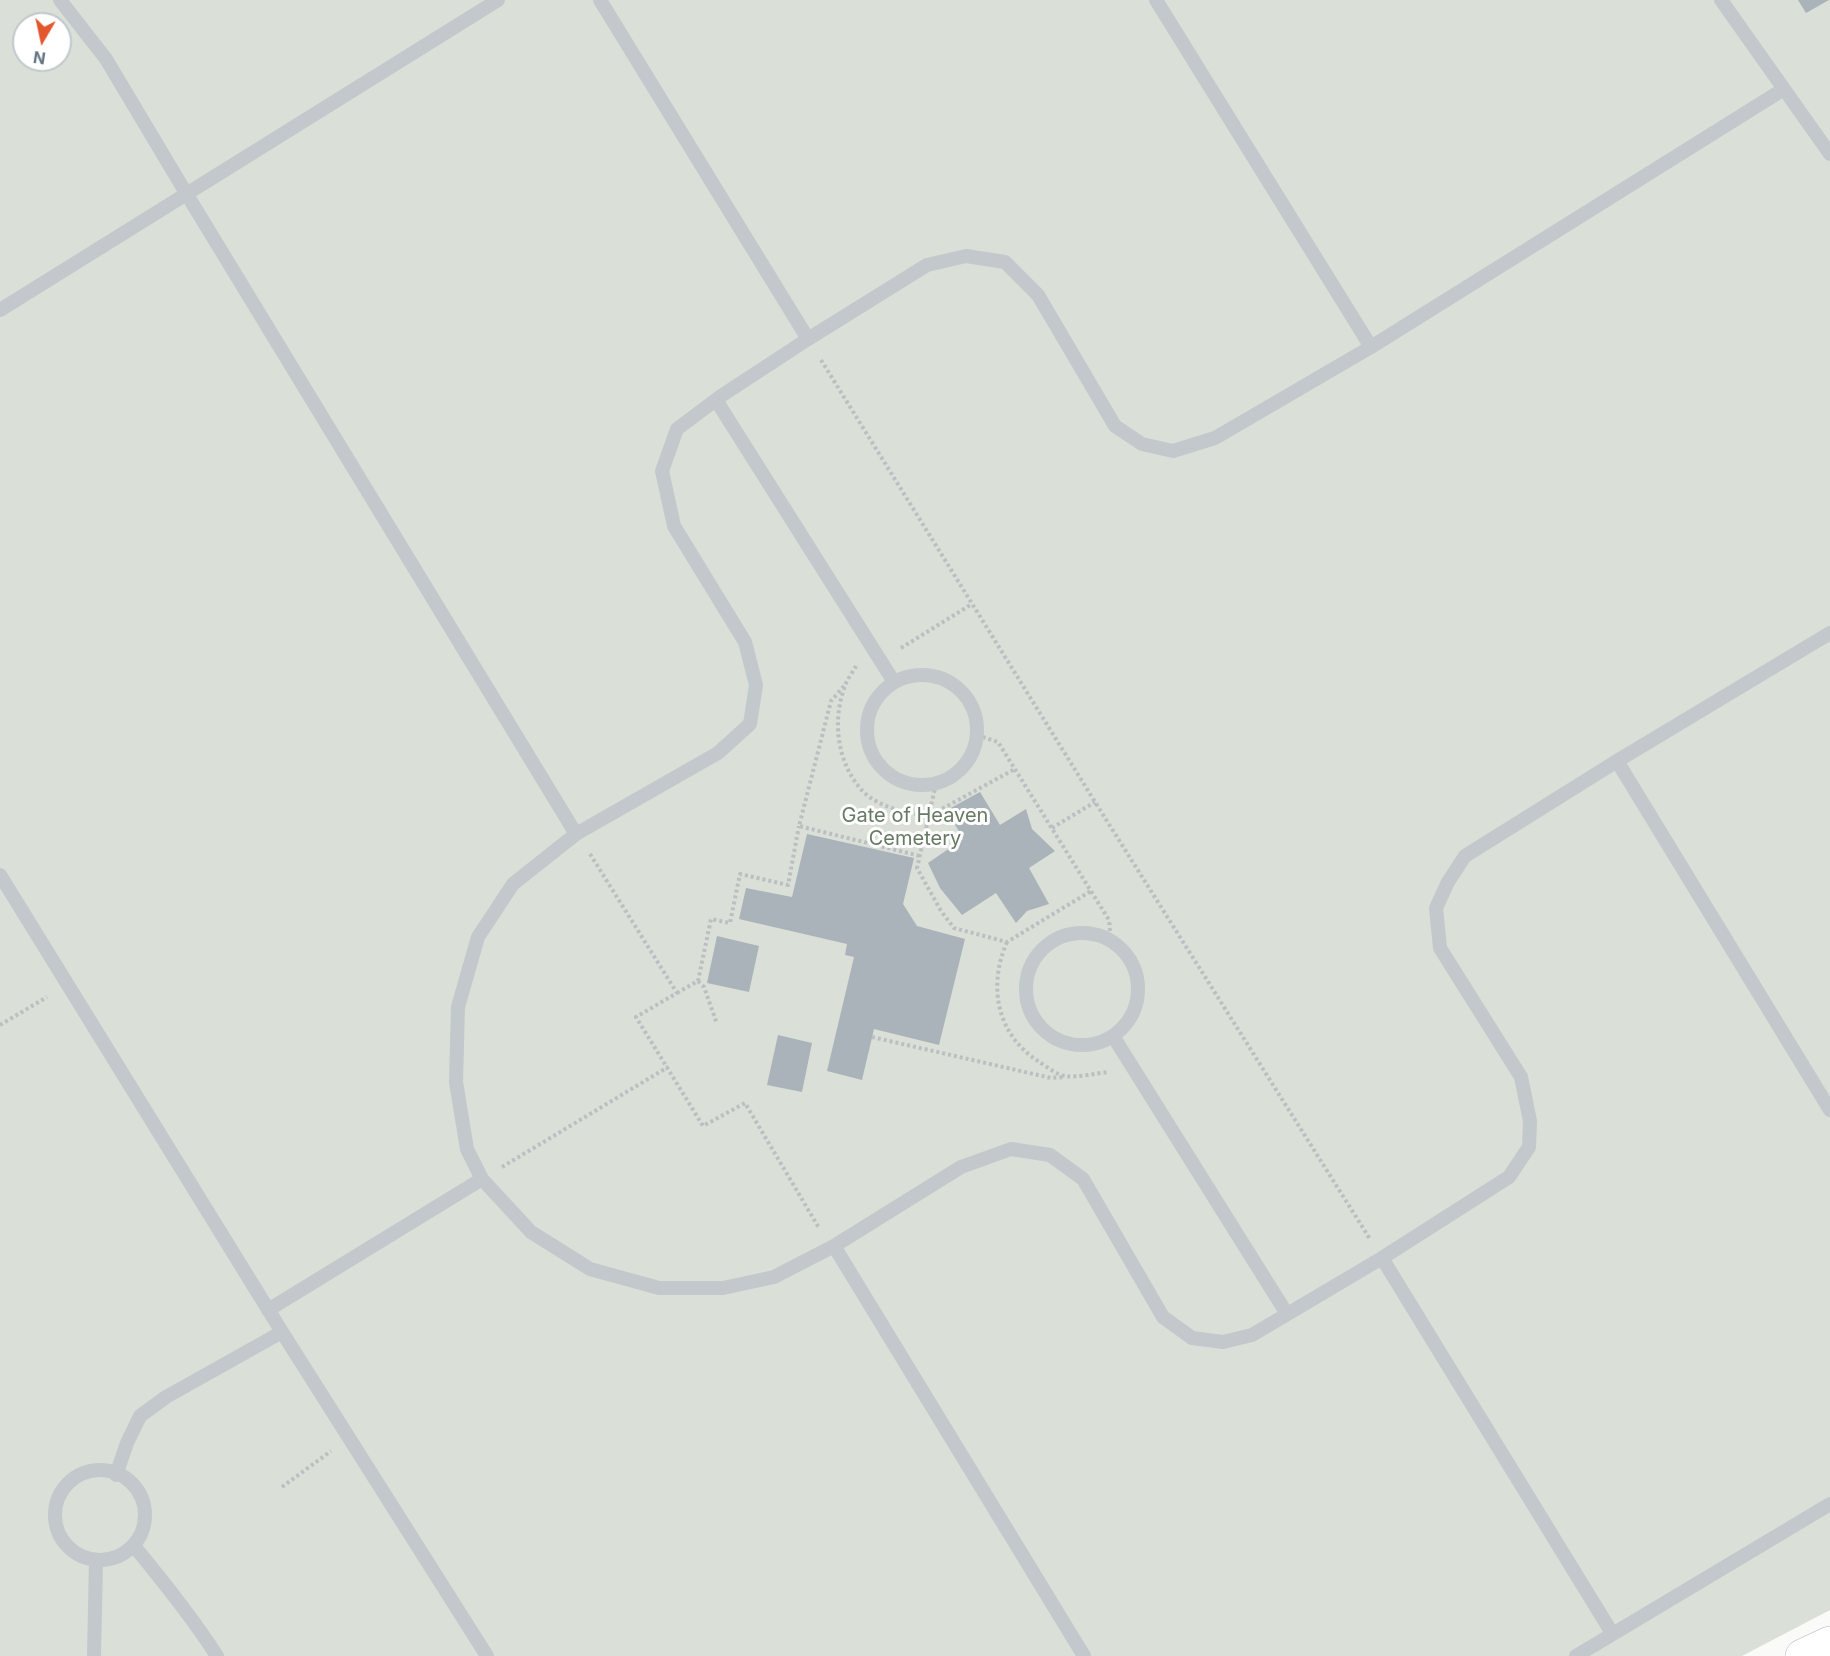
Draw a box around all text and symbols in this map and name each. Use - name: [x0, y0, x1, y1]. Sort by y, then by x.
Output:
- north arrow: [12, 12, 72, 72]
- text: N: [32, 47, 47, 69]
- park label: Gate of Heaven Cemetery: [842, 804, 988, 851]

